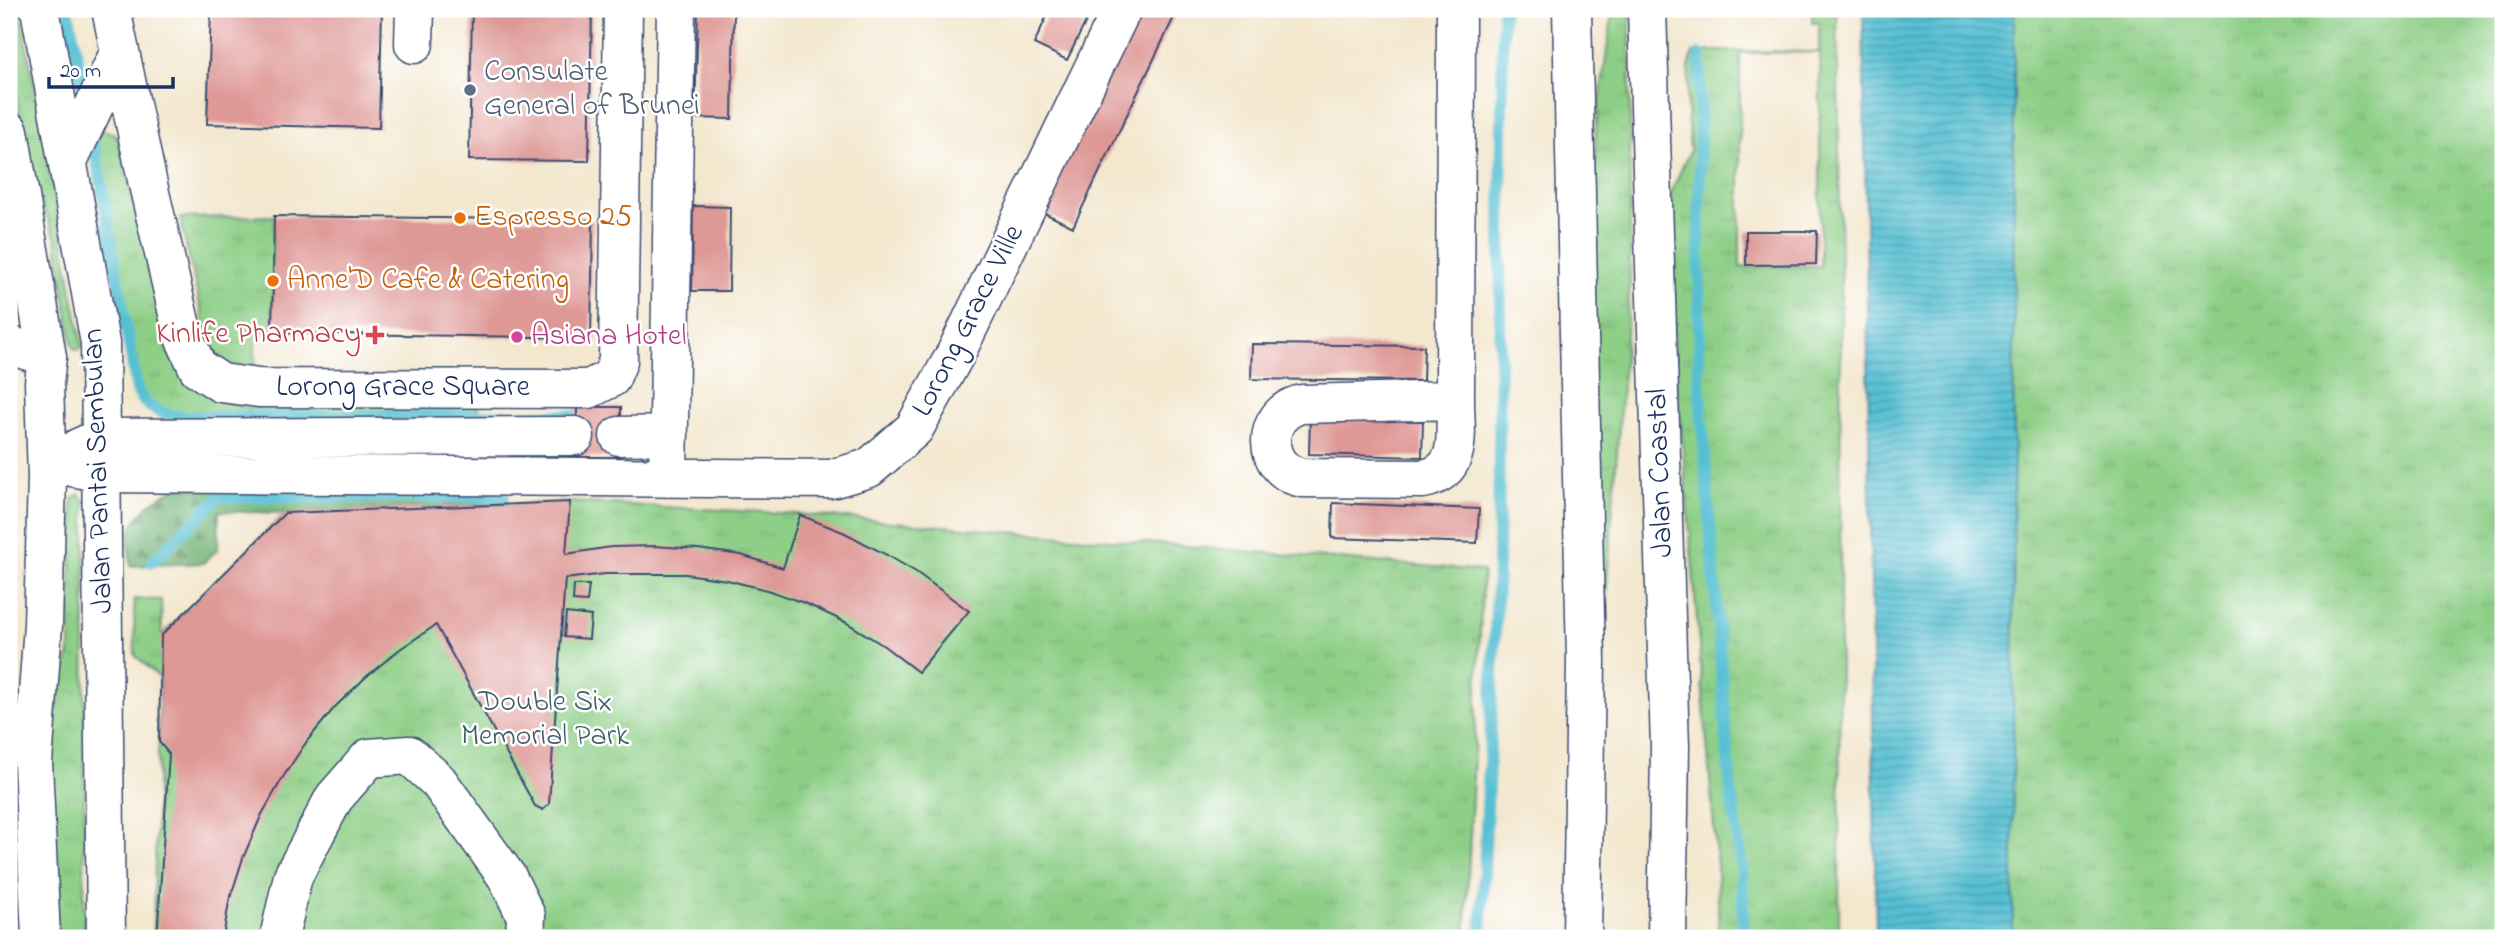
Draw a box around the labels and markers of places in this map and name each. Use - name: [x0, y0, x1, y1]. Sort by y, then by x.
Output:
- place label: Consulate General of Brunei: [484, 51, 700, 129]
- marker: Consulate General of Brunei: [462, 82, 478, 98]
- place label: Espresso 25: [474, 196, 632, 240]
- marker: Espresso 25: [452, 210, 468, 226]
- place label: Anne'D Cafe & Catering: [287, 259, 569, 303]
- marker: Anne'D Cafe & Catering: [265, 273, 281, 289]
- place label: Kinlife Pharmacy: [156, 313, 361, 357]
- place label: Asiana Hotel: [531, 315, 686, 359]
- marker: Kinlife Pharmacy: [367, 327, 383, 343]
- marker: Asiana Hotel: [509, 329, 525, 345]

